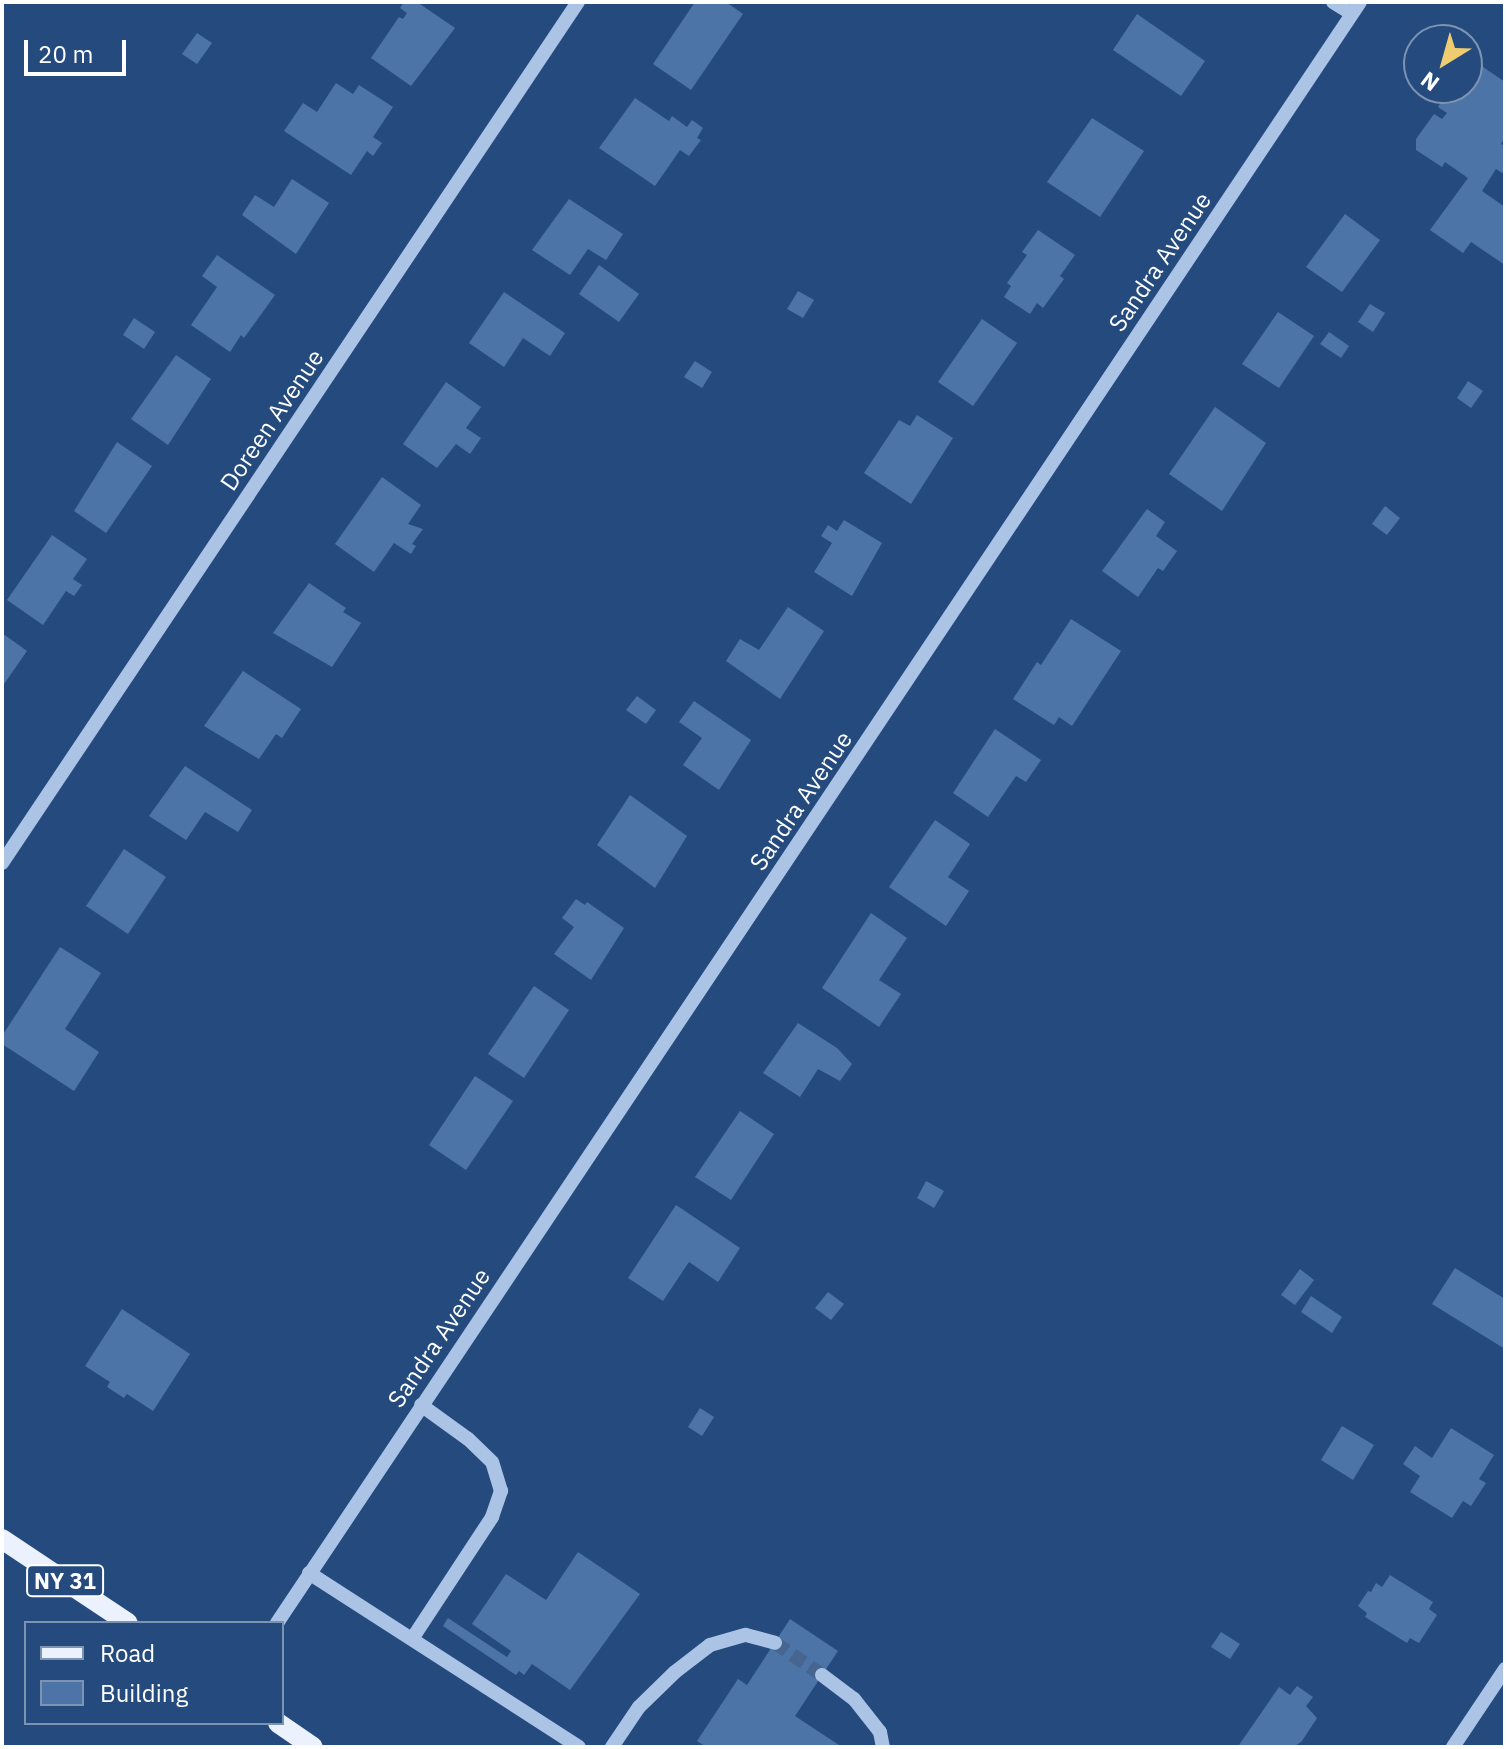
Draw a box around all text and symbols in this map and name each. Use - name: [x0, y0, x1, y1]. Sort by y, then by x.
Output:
- scale bar: [28, 24, 130, 74]
- north arrow: [1403, 24, 1483, 104]
- text: 20 m: [38, 38, 93, 70]
- text: N: [1414, 66, 1445, 98]
- street label: Sandra Avenue: [1103, 187, 1217, 337]
- street label: Doreen Avenue: [214, 344, 330, 496]
- street label: Sandra Avenue: [744, 726, 858, 876]
- street label: Sandra Avenue: [382, 1263, 496, 1413]
- road number: NY 31: [25, 1563, 105, 1599]
- legend: [24, 1621, 284, 1725]
- text: Road: [100, 1637, 155, 1669]
- text: Building: [100, 1677, 188, 1709]

